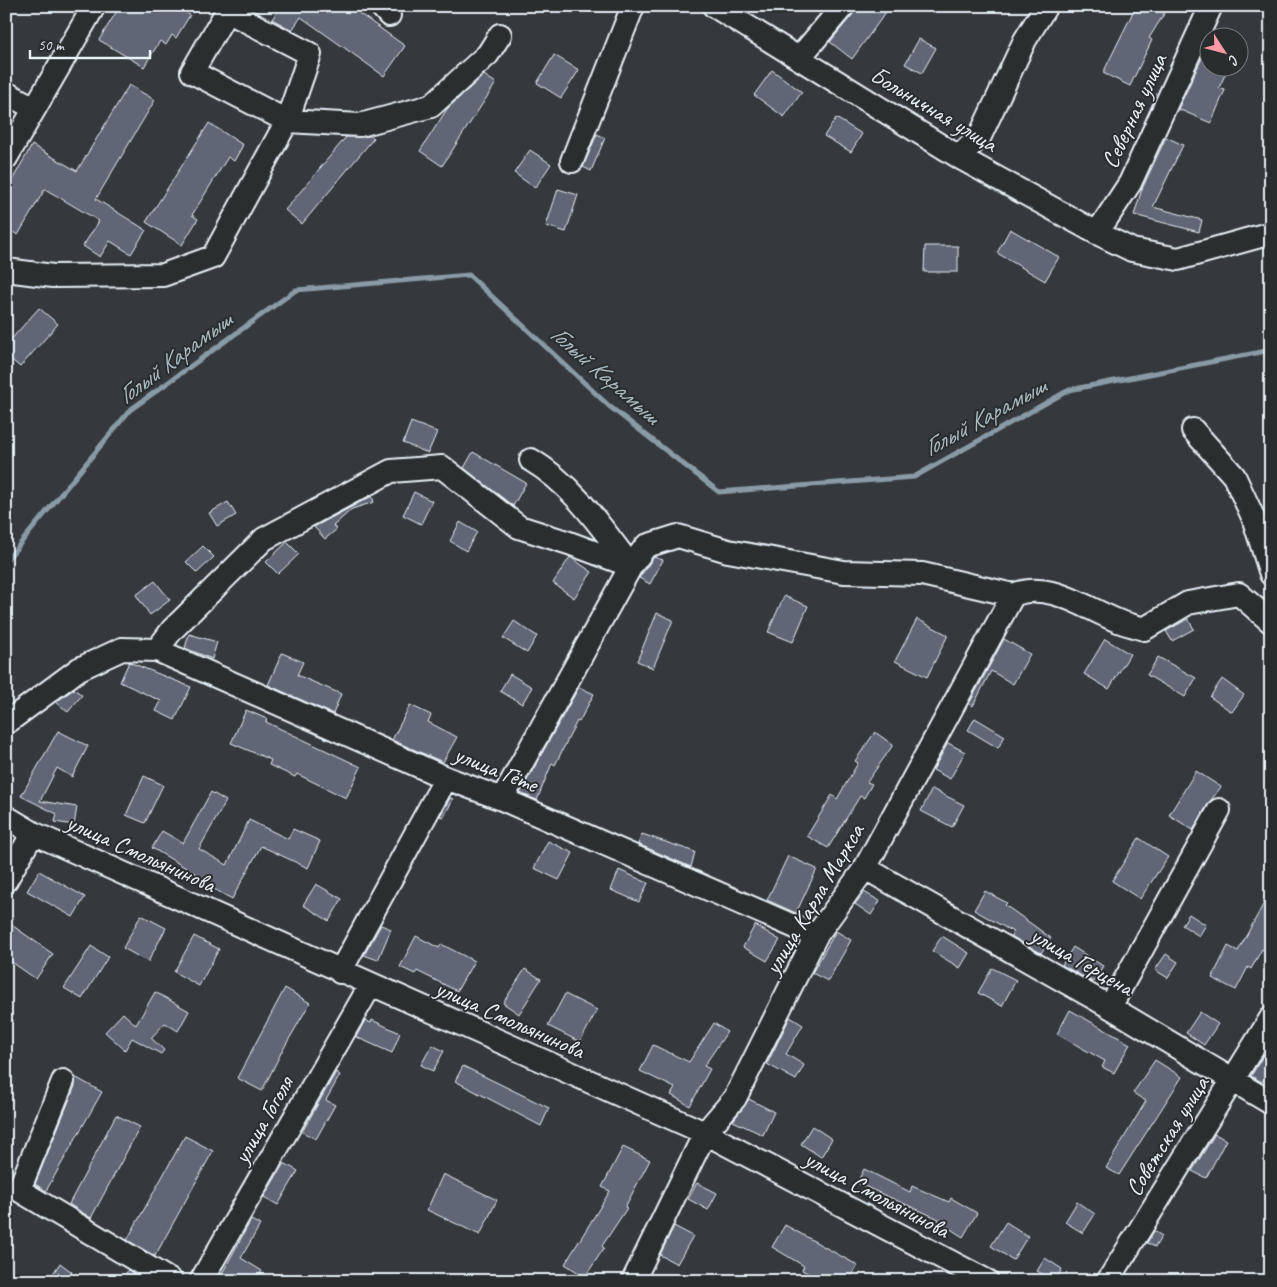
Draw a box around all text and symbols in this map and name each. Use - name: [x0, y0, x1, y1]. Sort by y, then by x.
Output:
- scale bar: [30, 28, 150, 60]
- north arrow: [1200, 28, 1250, 78]
- text: 50 m: [38, 36, 65, 55]
- street label: Северная улица: [1094, 48, 1174, 173]
- text: С: [1224, 52, 1243, 69]
- street label: Больничная улица: [865, 59, 1004, 159]
- water label: Голый Карамыш: [111, 303, 240, 411]
- water label: Голый Карамыш: [544, 318, 669, 433]
- water label: Голый Карамыш: [917, 369, 1054, 464]
- street label: улица Гёте: [448, 738, 544, 800]
- street label: улица Смольянинова: [60, 806, 221, 900]
- street label: улица Карла Маркса: [756, 817, 872, 981]
- street label: улица Герцена: [1024, 919, 1141, 1003]
- street label: улица Смольянинова: [429, 972, 590, 1066]
- street label: улица Гоголя: [225, 1069, 301, 1171]
- street label: Советская улица: [1118, 1069, 1216, 1201]
- street label: улица Смольянинова: [798, 1142, 956, 1245]

